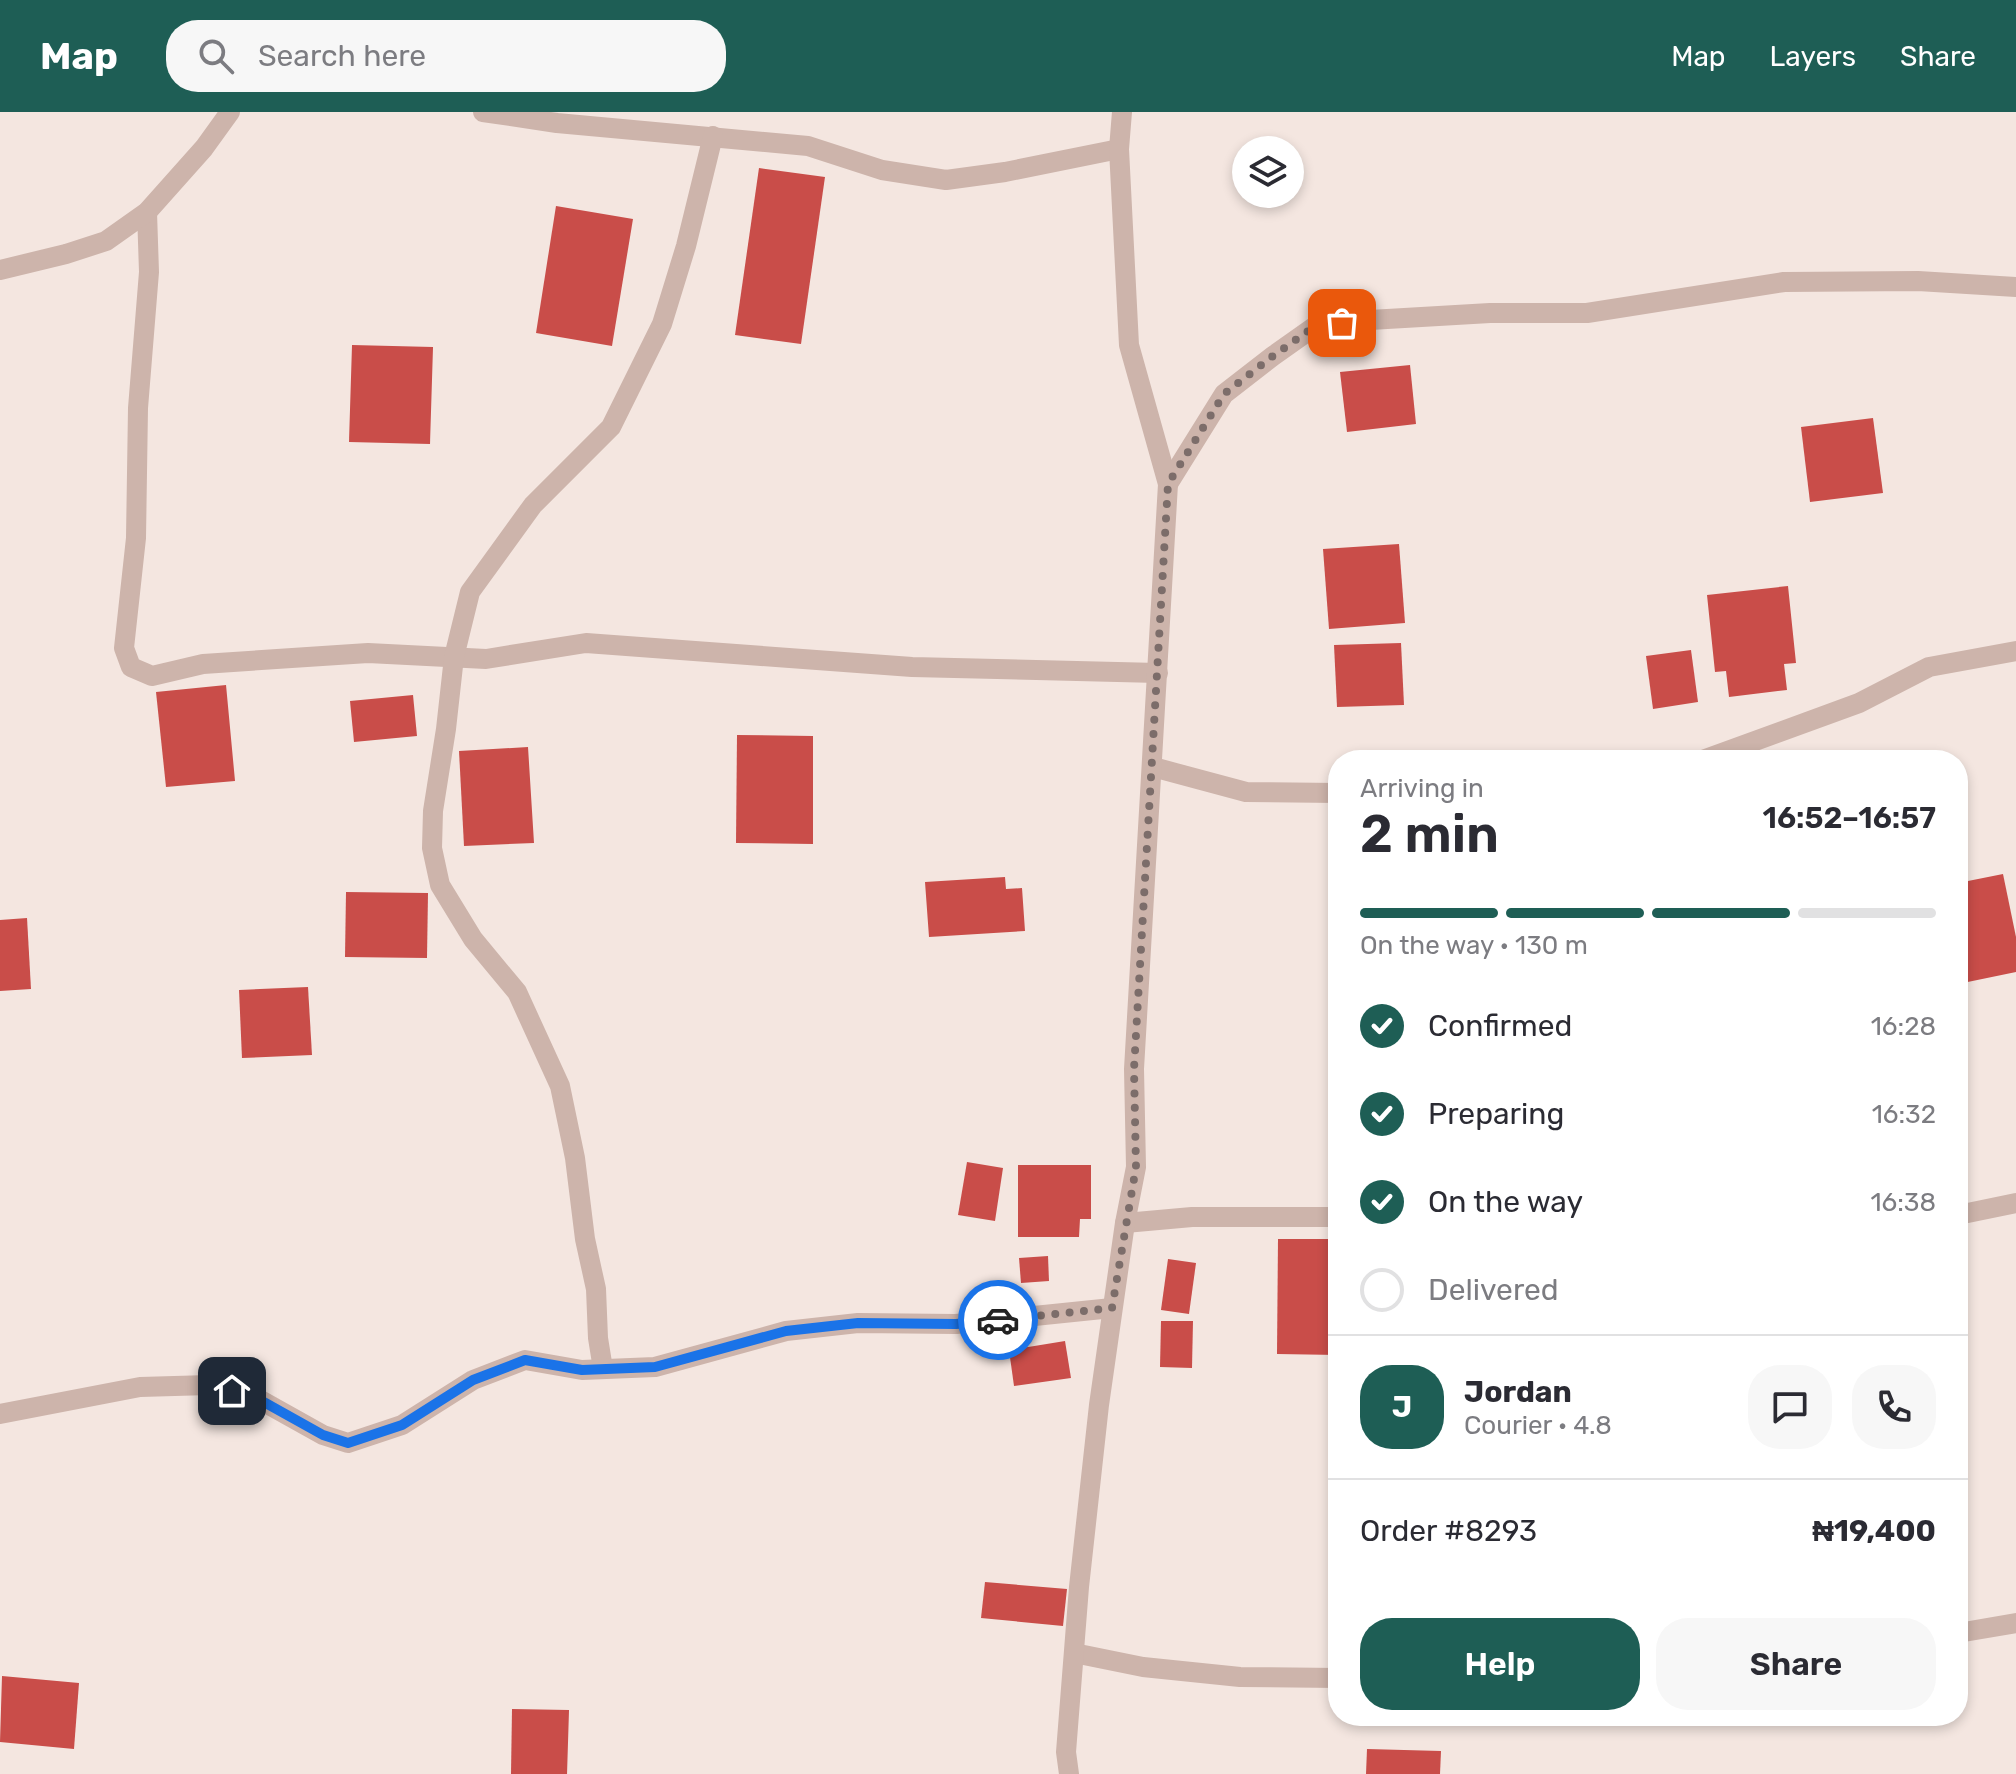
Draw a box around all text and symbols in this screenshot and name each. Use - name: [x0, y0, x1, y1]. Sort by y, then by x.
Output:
- search box: [166, 20, 726, 92]
- text: Map: [40, 33, 118, 79]
- icon: search: [194, 34, 238, 78]
- text: Search here: [258, 38, 426, 74]
- text: Map: [1671, 40, 1726, 73]
- text: Layers: [1770, 40, 1856, 73]
- text: Share: [1900, 40, 1976, 73]
- map controls: [1232, 136, 1304, 208]
- button: layers: [1232, 136, 1304, 208]
- pin: [1308, 289, 1376, 357]
- icon: bag: [1320, 301, 1364, 345]
- text: Arriving in: [1360, 773, 1484, 804]
- text: 16:52–16:57: [1763, 800, 1936, 836]
- text: 2 min: [1360, 803, 1499, 865]
- text: On the way · 130 m: [1360, 930, 1588, 961]
- icon: check: [1360, 1004, 1404, 1048]
- text: Confirmed: [1428, 1008, 1572, 1044]
- text: 16:28: [1871, 1011, 1936, 1042]
- icon: check: [1360, 1092, 1404, 1136]
- text: Preparing: [1428, 1096, 1564, 1132]
- text: 16:32: [1872, 1099, 1936, 1130]
- icon: check: [1360, 1180, 1404, 1224]
- text: On the way: [1428, 1184, 1583, 1220]
- text: 16:38: [1870, 1187, 1936, 1218]
- text: Delivered: [1428, 1272, 1559, 1308]
- courier: [958, 1280, 1038, 1360]
- icon: car: [976, 1298, 1020, 1342]
- pin: [198, 1357, 266, 1425]
- button: chat: [1748, 1365, 1832, 1449]
- button: phone: [1852, 1365, 1936, 1449]
- icon: home: [210, 1369, 254, 1413]
- text: Jordan: [1464, 1374, 1572, 1410]
- text: J: [1392, 1389, 1412, 1425]
- text: Courier · 4.8: [1464, 1410, 1612, 1441]
- text: Order #8293: [1360, 1513, 1537, 1549]
- text: ₦19,400: [1812, 1513, 1936, 1549]
- button: Help: [1360, 1618, 1640, 1710]
- button: Share: [1656, 1618, 1936, 1710]

